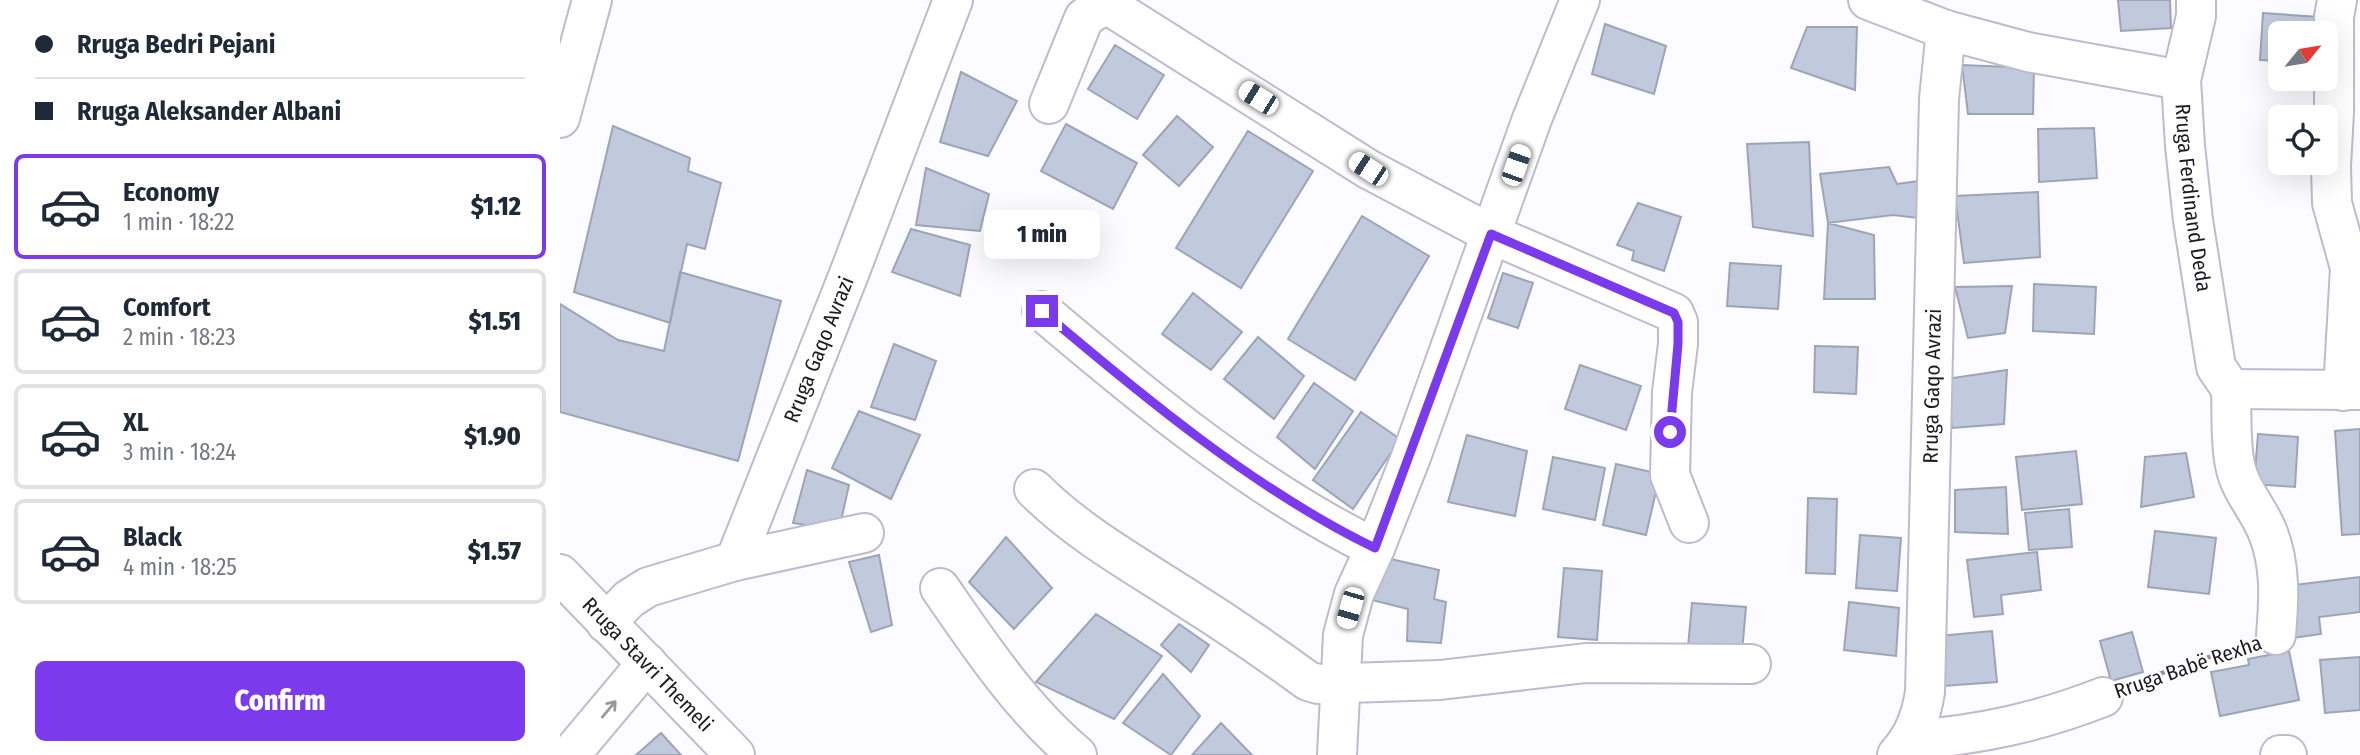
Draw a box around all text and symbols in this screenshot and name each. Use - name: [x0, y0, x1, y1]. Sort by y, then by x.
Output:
- north arrow: [2268, 21, 2338, 91]
- map controls: [2268, 21, 2338, 175]
- text: Rruga Bedri Pejani: [77, 29, 275, 60]
- car: [1235, 78, 1282, 118]
- text: Rruga Aleksander Albani: [77, 96, 341, 127]
- street label: Rruga Ferdinand Deda: [2169, 103, 2217, 294]
- button: locate: [2268, 105, 2338, 175]
- car: [1500, 142, 1533, 188]
- car: [1345, 149, 1392, 189]
- icon: car: [39, 175, 102, 238]
- text: Economy: [123, 177, 219, 208]
- text: $1.12: [471, 191, 521, 222]
- text: 1 min · 18:22: [123, 208, 234, 236]
- callout: 1 min: [984, 210, 1100, 258]
- text: 1 min: [1017, 220, 1067, 248]
- street label: Rruga Gaqo Avrazi: [778, 273, 860, 426]
- icon: car: [39, 290, 102, 353]
- text: Comfort: [123, 292, 211, 323]
- route end: [1026, 295, 1058, 327]
- text: $1.51: [469, 306, 521, 337]
- street label: Rruga Gaqo Avrazi: [1917, 308, 1947, 464]
- text: 2 min · 18:23: [123, 323, 236, 351]
- icon: car: [39, 405, 102, 468]
- text: XL: [123, 407, 149, 438]
- route start: [1654, 416, 1686, 448]
- text: $1.90: [464, 421, 521, 452]
- text: 3 min · 18:24: [123, 438, 236, 466]
- icon: car: [39, 520, 102, 583]
- text: Black: [123, 522, 182, 553]
- text: $1.57: [468, 536, 521, 567]
- text: 4 min · 18:25: [123, 553, 237, 581]
- car: [1335, 585, 1366, 631]
- street label: Rruga Stavri Themeli: [577, 592, 718, 737]
- street label: Rruga Babë Rexha: [2111, 630, 2265, 704]
- button: Confirm: [35, 661, 525, 741]
- one-way arrow: [601, 701, 616, 719]

